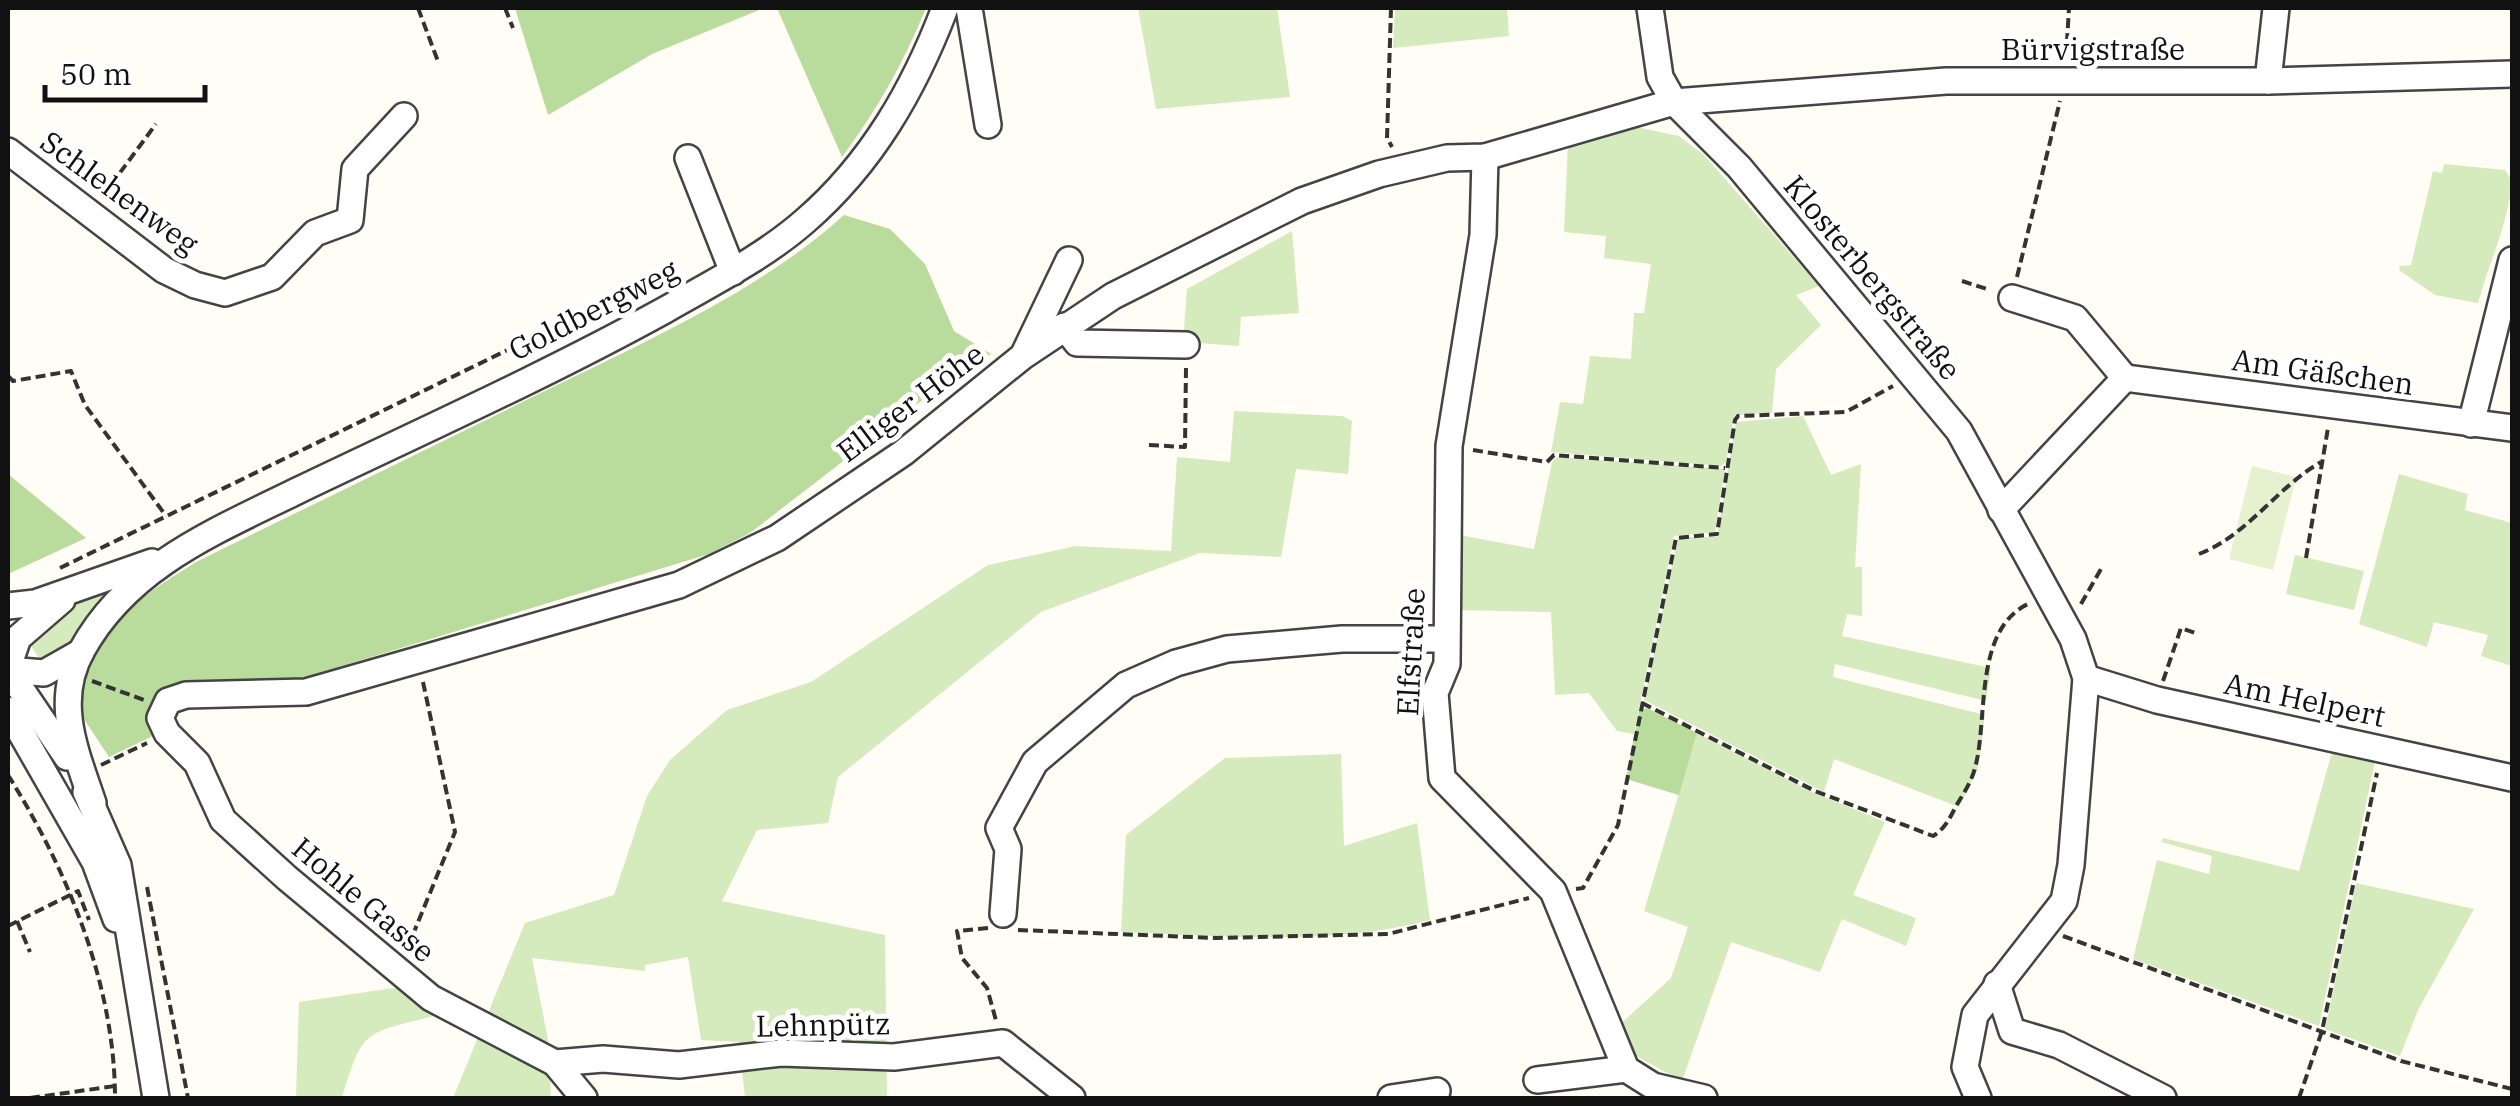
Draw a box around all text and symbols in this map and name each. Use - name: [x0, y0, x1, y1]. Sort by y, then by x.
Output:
- street label: Bürvigstraße: [2001, 29, 2185, 68]
- scale bar: [45, 40, 205, 102]
- text: 50 m: [60, 54, 132, 93]
- street label: Schlehenweg: [33, 122, 207, 262]
- street label: Klosterbergstraße: [1776, 167, 1970, 387]
- street label: Goldbergweg: [502, 250, 684, 368]
- street label: Elliger Höhe: [829, 334, 991, 470]
- street label: Am Gäßchen: [2230, 339, 2416, 403]
- street label: Elfstraße: [1387, 587, 1433, 717]
- street label: Am Helpert: [2221, 663, 2389, 735]
- street label: Hohle Gasse: [285, 828, 443, 970]
- street label: Lehnpütz: [755, 1003, 891, 1045]

